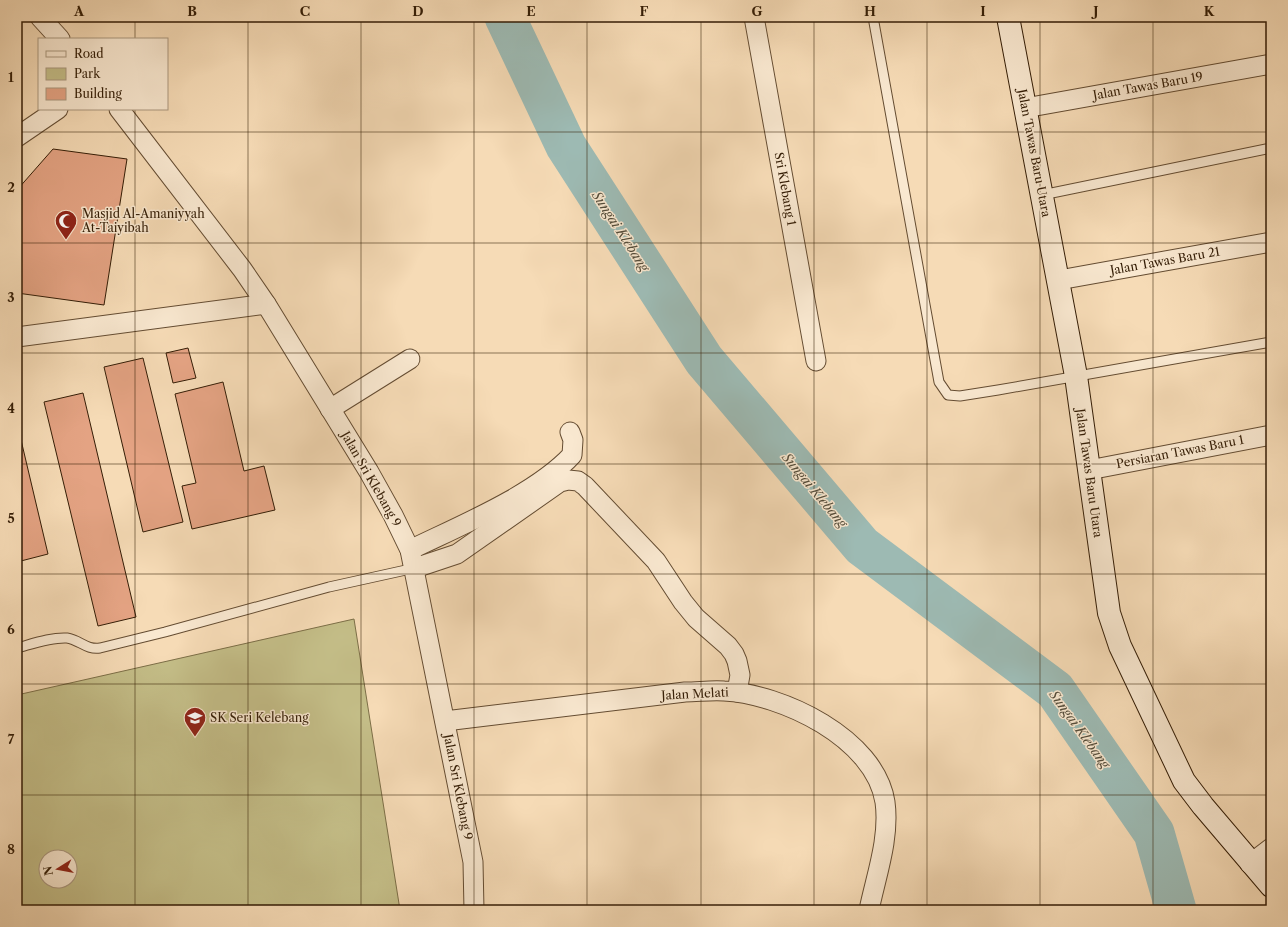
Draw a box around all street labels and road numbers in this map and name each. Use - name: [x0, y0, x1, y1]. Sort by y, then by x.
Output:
- street label: Jalan Tawas Baru 19: [1090, 68, 1204, 103]
- street label: Jalan Tawas Baru Utara: [1014, 86, 1054, 219]
- street label: Sri Klebang 1: [772, 151, 799, 227]
- street label: Jalan Tawas Baru 21: [1107, 243, 1221, 278]
- street label: Jalan Tawas Baru Utara: [1073, 405, 1106, 539]
- street label: Jalan Sri Klebang 9: [337, 427, 405, 529]
- street label: Persiaran Tawas Baru 1: [1115, 432, 1245, 471]
- street label: Jalan Melati: [659, 684, 729, 703]
- street label: Jalan Sri Klebang 9: [441, 731, 476, 841]

